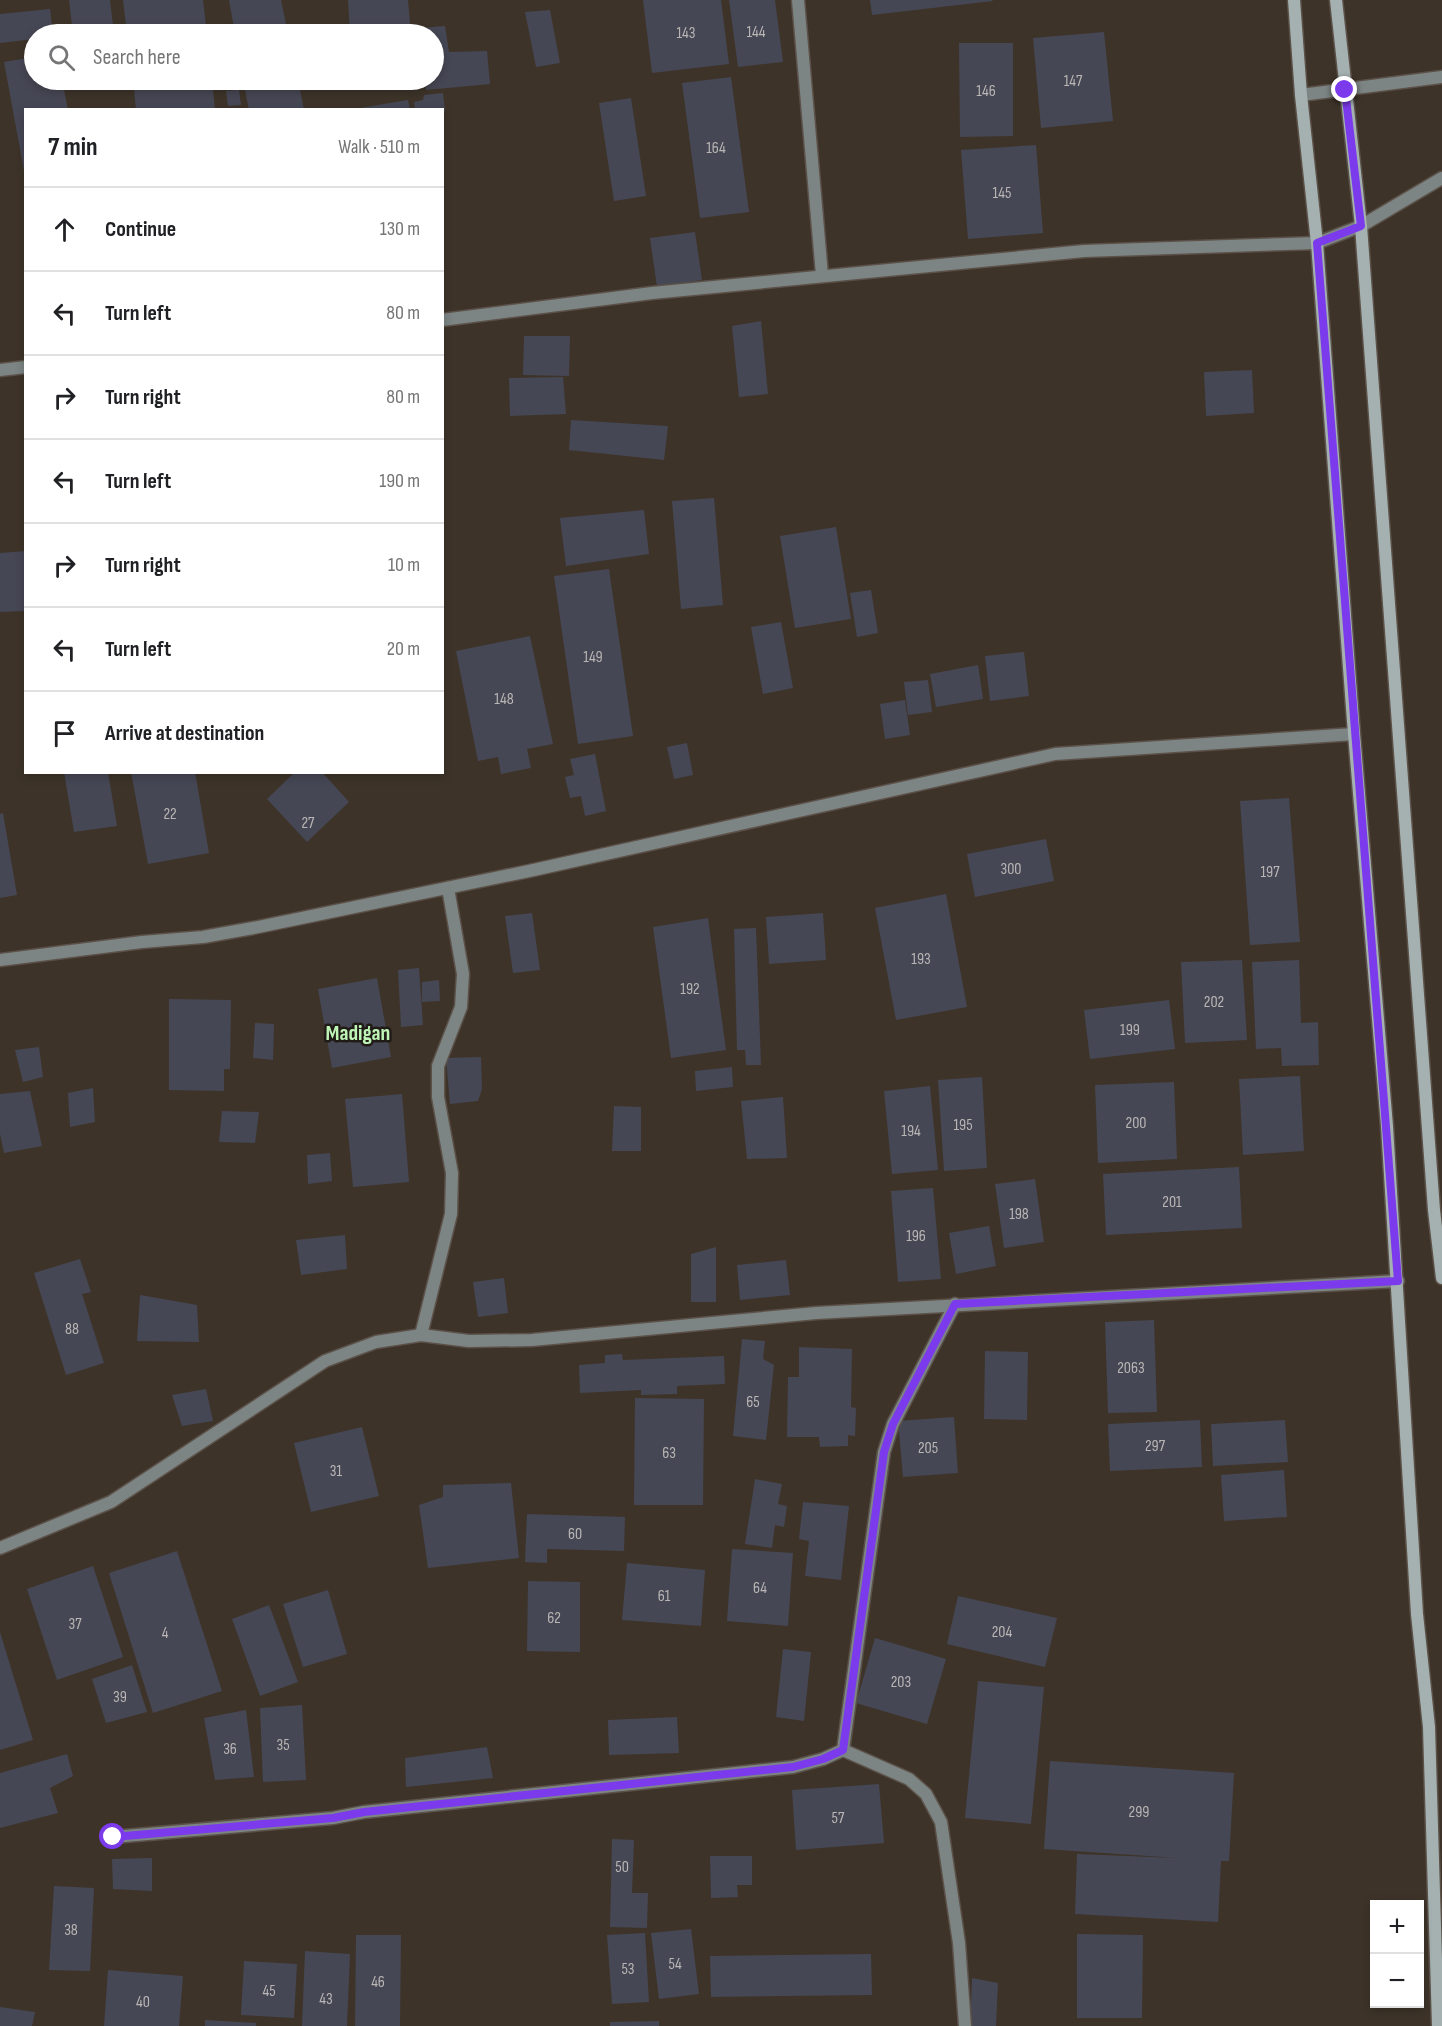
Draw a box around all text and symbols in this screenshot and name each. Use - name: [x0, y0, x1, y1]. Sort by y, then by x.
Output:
- house number: 144: [746, 23, 766, 42]
- search box: [24, 24, 444, 90]
- house number: 143: [676, 24, 696, 43]
- icon: search: [45, 41, 78, 74]
- text: Search here: [93, 44, 180, 71]
- house number: 147: [1064, 72, 1083, 91]
- route end: [1331, 76, 1357, 102]
- house number: 146: [976, 82, 996, 101]
- text: 7 min: [48, 132, 97, 163]
- text: Walk · 510 m: [338, 135, 420, 159]
- house number: 164: [706, 139, 726, 158]
- house number: 145: [993, 184, 1011, 203]
- icon: ahead: [48, 213, 81, 246]
- text: Continue: [105, 216, 176, 243]
- text: 130 m: [380, 217, 420, 241]
- icon: left: [48, 297, 81, 330]
- text: Turn left: [105, 300, 171, 327]
- text: 80 m: [386, 301, 420, 325]
- icon: right: [48, 381, 81, 414]
- text: Turn right: [105, 384, 181, 411]
- text: 80 m: [386, 385, 420, 409]
- icon: left: [48, 465, 81, 498]
- text: Turn left: [105, 468, 171, 495]
- text: 190 m: [379, 469, 420, 493]
- icon: right: [48, 549, 81, 582]
- text: Turn right: [105, 552, 181, 579]
- text: 10 m: [388, 553, 420, 577]
- icon: left: [48, 633, 81, 666]
- text: Turn left: [105, 636, 171, 663]
- text: 20 m: [387, 637, 420, 661]
- house number: 149: [583, 648, 603, 667]
- house number: 148: [494, 690, 514, 709]
- icon: arrive: [48, 717, 81, 750]
- text: Arrive at destination: [105, 720, 264, 747]
- house number: 22: [163, 805, 177, 824]
- house number: 27: [301, 814, 315, 833]
- house number: 300: [1001, 860, 1021, 879]
- house number: 197: [1260, 863, 1280, 882]
- house number: 193: [911, 950, 931, 969]
- house number: 192: [680, 980, 700, 999]
- house number: 202: [1204, 993, 1224, 1012]
- district label: Madigan: [326, 1020, 390, 1047]
- house number: 199: [1120, 1021, 1140, 1040]
- house number: 200: [1126, 1114, 1146, 1133]
- house number: 195: [953, 1116, 973, 1135]
- house number: 194: [901, 1122, 921, 1141]
- house number: 201: [1162, 1193, 1182, 1212]
- house number: 198: [1009, 1205, 1029, 1224]
- house number: 196: [906, 1227, 926, 1246]
- house number: 88: [65, 1320, 79, 1339]
- house number: 2063: [1117, 1359, 1145, 1378]
- house number: 65: [746, 1393, 760, 1412]
- house number: 297: [1145, 1437, 1166, 1456]
- house number: 205: [918, 1439, 938, 1458]
- house number: 63: [662, 1444, 676, 1463]
- house number: 31: [330, 1462, 343, 1481]
- house number: 60: [568, 1525, 582, 1544]
- house number: 64: [753, 1579, 767, 1598]
- house number: 61: [658, 1587, 671, 1606]
- house number: 62: [547, 1609, 561, 1628]
- house number: 37: [68, 1615, 82, 1634]
- house number: 204: [992, 1623, 1013, 1642]
- house number: 4: [162, 1624, 169, 1643]
- house number: 203: [891, 1673, 911, 1692]
- house number: 39: [113, 1688, 127, 1707]
- house number: 35: [276, 1736, 290, 1755]
- house number: 36: [223, 1740, 237, 1759]
- house number: 299: [1129, 1803, 1149, 1822]
- house number: 57: [832, 1809, 845, 1828]
- route start: [99, 1823, 125, 1849]
- house number: 50: [615, 1858, 629, 1877]
- map controls: [1370, 1900, 1424, 2008]
- button: +: [1370, 1900, 1424, 1954]
- house number: 38: [64, 1921, 78, 1940]
- button: −: [1370, 1954, 1424, 2008]
- house number: 54: [668, 1955, 682, 1974]
- house number: 53: [621, 1960, 635, 1979]
- house number: 46: [371, 1973, 385, 1992]
- house number: 45: [262, 1982, 276, 2001]
- house number: 43: [319, 1990, 333, 2009]
- house number: 40: [136, 1993, 150, 2012]

